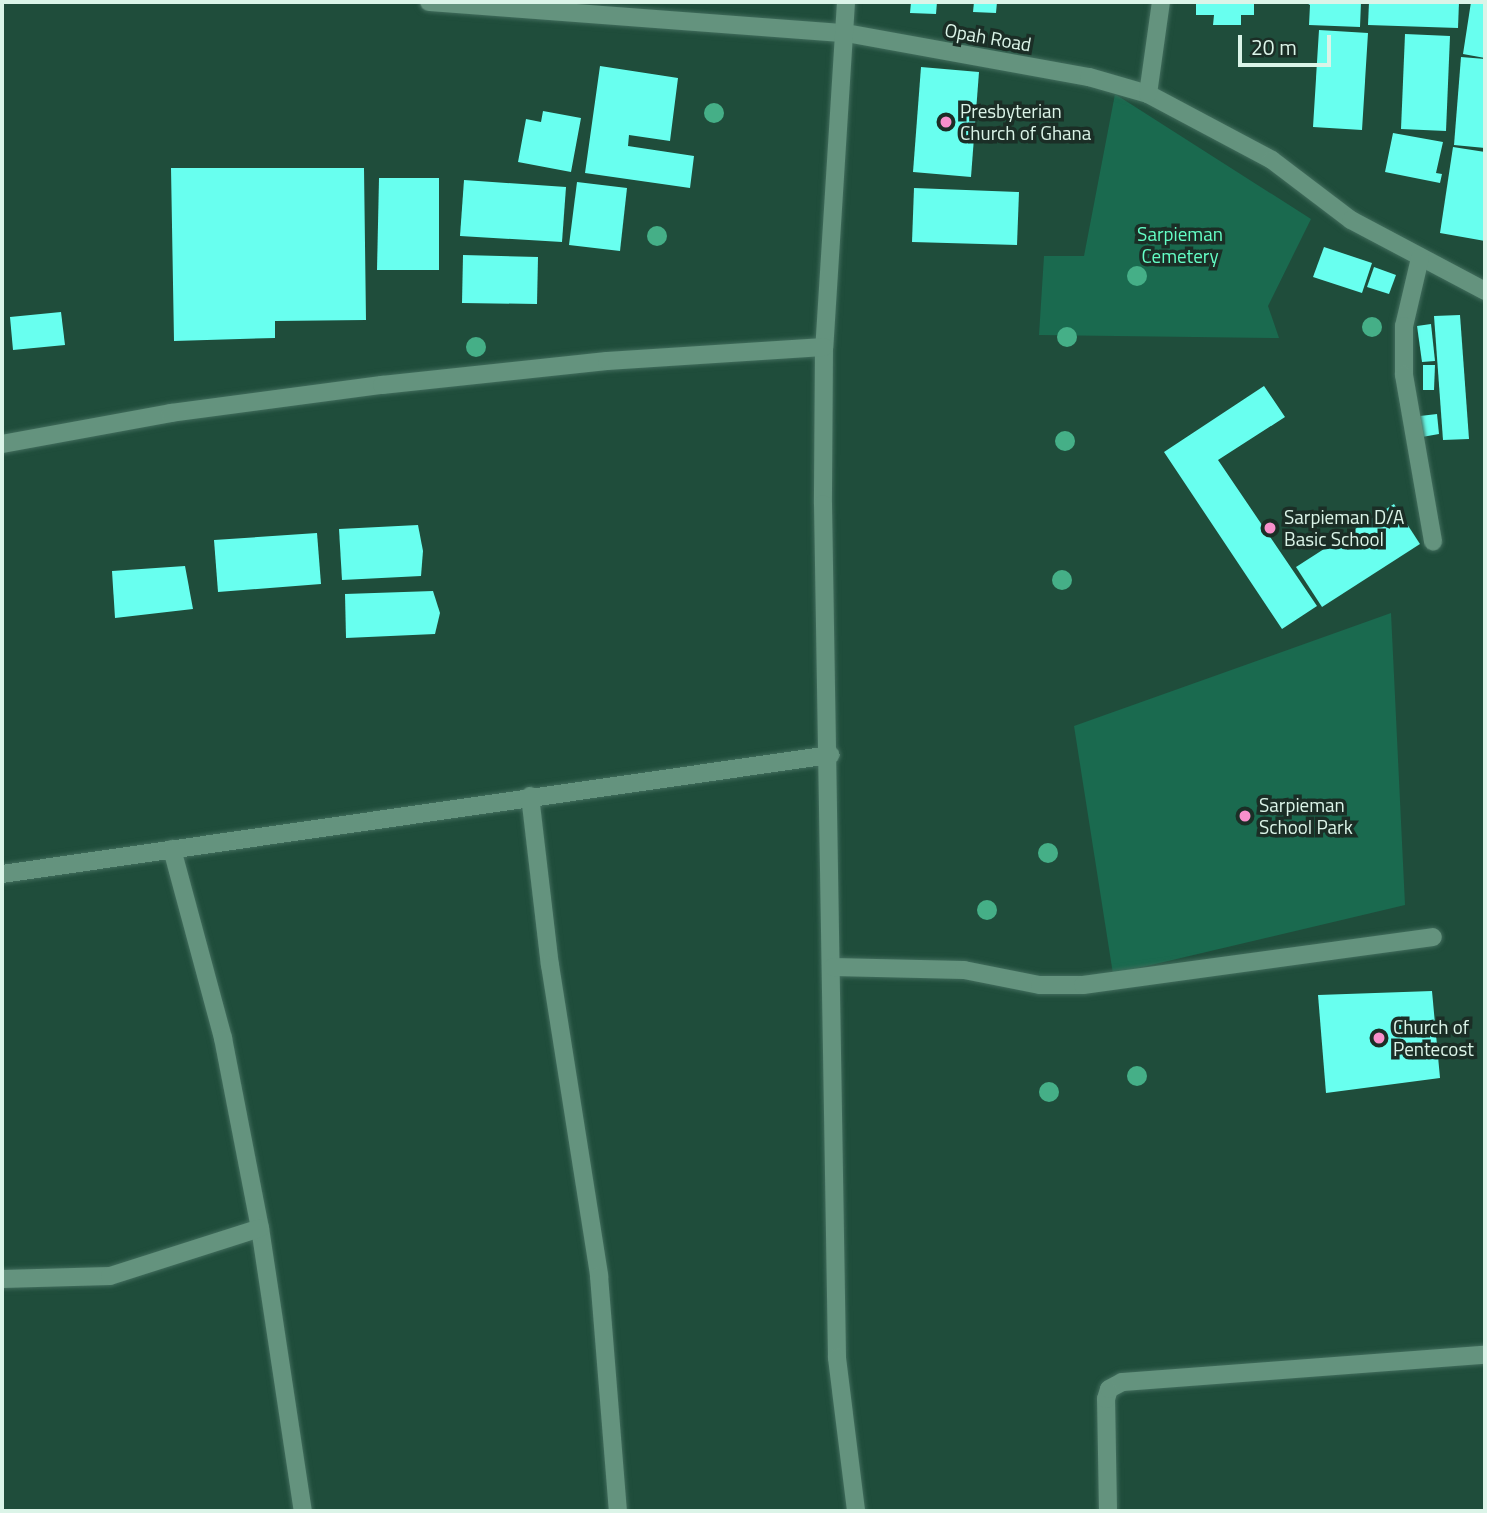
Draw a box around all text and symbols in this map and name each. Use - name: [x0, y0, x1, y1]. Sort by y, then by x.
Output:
- street label: Opah Road: [943, 18, 1033, 56]
- scale bar: [1242, 21, 1335, 65]
- text: 20 m: [1251, 31, 1297, 63]
- place label: Presbyterian Church of Ghana: [960, 100, 1091, 144]
- marker: Presbyterian Church of Ghana: [938, 114, 954, 130]
- park label: Sarpieman Cemetery: [1137, 223, 1223, 267]
- place label: Sarpieman D/A Basic School: [1284, 506, 1404, 550]
- marker: Sarpieman D/A Basic School: [1262, 520, 1278, 536]
- place label: Sarpieman School Park: [1259, 794, 1353, 838]
- marker: Sarpieman School Park: [1237, 808, 1253, 824]
- place label: Church of Pentecost: [1393, 1016, 1474, 1060]
- marker: Church of Pentecost: [1371, 1030, 1387, 1046]

